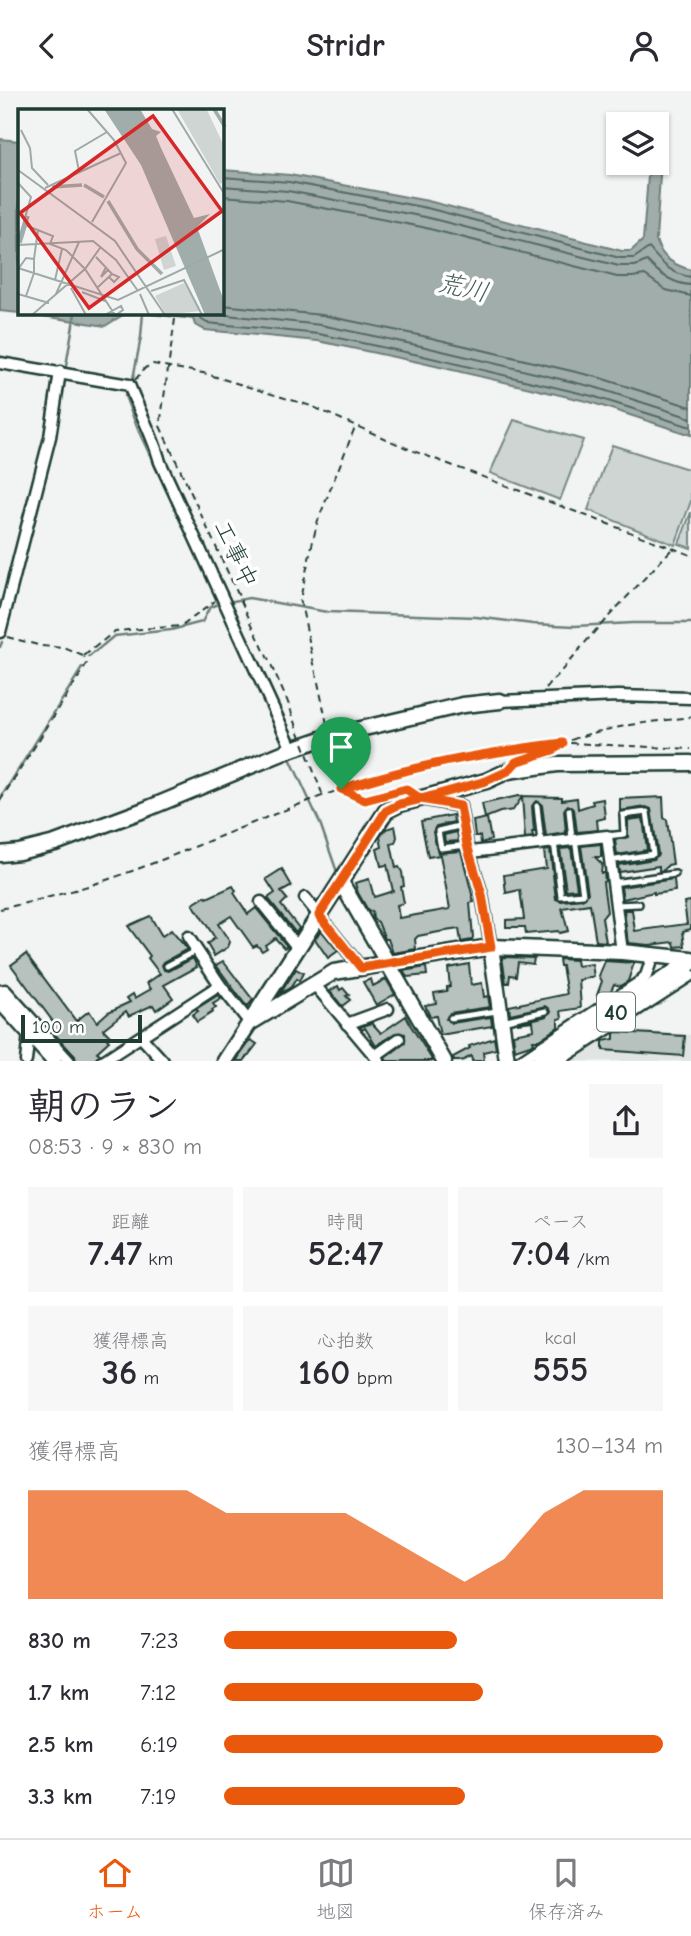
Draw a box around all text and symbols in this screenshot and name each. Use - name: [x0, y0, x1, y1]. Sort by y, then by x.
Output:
- icon: back: [28, 27, 66, 65]
- text: Stridr: [306, 27, 385, 64]
- icon: person: [625, 27, 663, 65]
- inset map: [18, 109, 224, 315]
- map controls: [606, 112, 669, 175]
- button: layers: [606, 112, 669, 175]
- water label: 荒川: [434, 268, 491, 308]
- street label: 工事中: [208, 515, 264, 593]
- pin: [311, 717, 371, 789]
- icon: arrive: [322, 728, 360, 766]
- road number: 40: [597, 993, 635, 1031]
- scale bar: [21, 1012, 142, 1044]
- text: 100 m: [32, 1016, 85, 1038]
- button: share: [589, 1084, 663, 1158]
- text: 朝のラン: [28, 1085, 180, 1129]
- text: 08:53 · 9 × 830 m: [28, 1133, 202, 1160]
- text: 距離: [111, 1211, 150, 1233]
- text: 時間: [326, 1211, 365, 1233]
- text: ペース: [533, 1211, 588, 1233]
- text: 7.47: [88, 1233, 142, 1274]
- text: 52:47: [308, 1233, 383, 1274]
- text: 7:04: [511, 1233, 570, 1274]
- text: km: [142, 1248, 173, 1270]
- text: /km: [570, 1248, 610, 1270]
- text: kcal: [545, 1327, 576, 1349]
- text: 獲得標高: [92, 1330, 169, 1352]
- text: 心拍数: [317, 1330, 374, 1352]
- text: 555: [533, 1349, 588, 1390]
- text: 36: [102, 1352, 137, 1393]
- text: 160: [298, 1352, 350, 1393]
- text: m: [137, 1367, 159, 1389]
- text: bpm: [350, 1367, 393, 1389]
- text: 130–134 m: [556, 1432, 663, 1459]
- text: 獲得標高: [28, 1438, 120, 1465]
- text: 830 m: [28, 1627, 91, 1654]
- text: 7:23: [140, 1627, 179, 1654]
- text: 1.7 km: [28, 1679, 89, 1706]
- text: 7:12: [140, 1679, 176, 1706]
- text: 2.5 km: [28, 1731, 94, 1758]
- text: 6:19: [140, 1731, 178, 1758]
- text: 3.3 km: [28, 1783, 93, 1810]
- text: 7:19: [140, 1783, 176, 1810]
- tab: ホーム: [87, 1854, 143, 1923]
- tab: 地図: [317, 1854, 355, 1923]
- tab: 保存済み: [528, 1854, 604, 1923]

